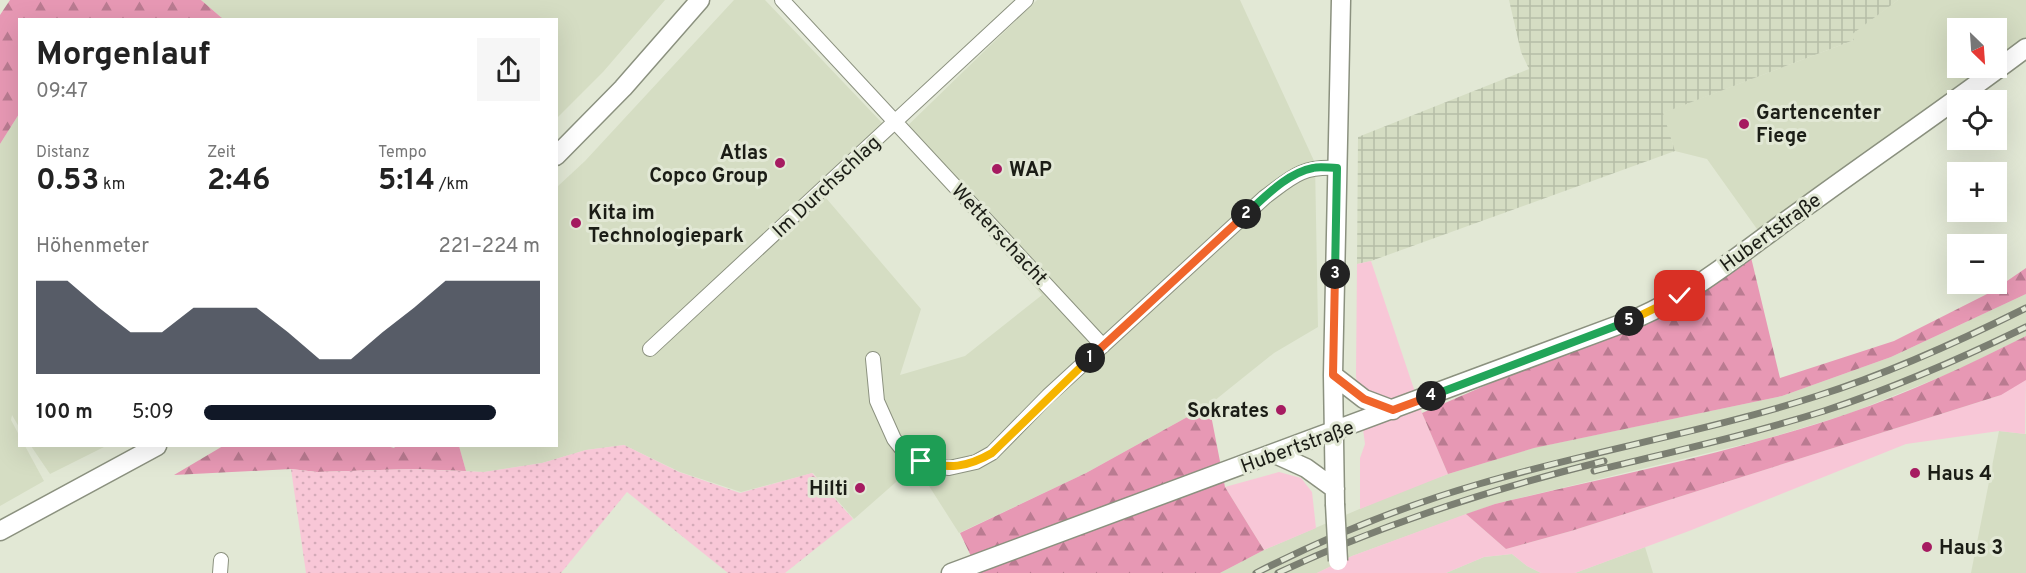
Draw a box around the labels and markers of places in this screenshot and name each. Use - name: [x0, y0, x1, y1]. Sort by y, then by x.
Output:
- place label: Gartencenter Fiege: [1756, 101, 1882, 150]
- marker: Gartencenter Fiege: [1737, 117, 1751, 131]
- place label: Atlas Copco Group: [649, 141, 768, 190]
- marker: Atlas Copco Group: [773, 156, 787, 170]
- place label: WAP: [1009, 158, 1052, 184]
- marker: WAP: [990, 162, 1004, 176]
- pin: 2: [1231, 199, 1261, 229]
- place label: Kita im Technologiepark: [588, 201, 744, 250]
- marker: Kita im Technologiepark: [569, 216, 583, 230]
- pin: 3: [1320, 259, 1350, 289]
- pin: [1654, 270, 1705, 321]
- pin: 5: [1614, 306, 1644, 336]
- pin: 1: [1075, 343, 1105, 373]
- pin: 4: [1416, 381, 1446, 411]
- place label: Sokrates: [1187, 399, 1269, 425]
- marker: Sokrates: [1274, 403, 1288, 417]
- pin: [895, 435, 946, 486]
- place label: Haus 4: [1927, 462, 1992, 488]
- marker: Haus 4: [1908, 466, 1922, 480]
- place label: Hilti: [809, 477, 848, 503]
- marker: Hilti: [853, 481, 867, 495]
- place label: Haus 3: [1939, 536, 2003, 562]
- marker: Haus 3: [1920, 540, 1934, 554]

